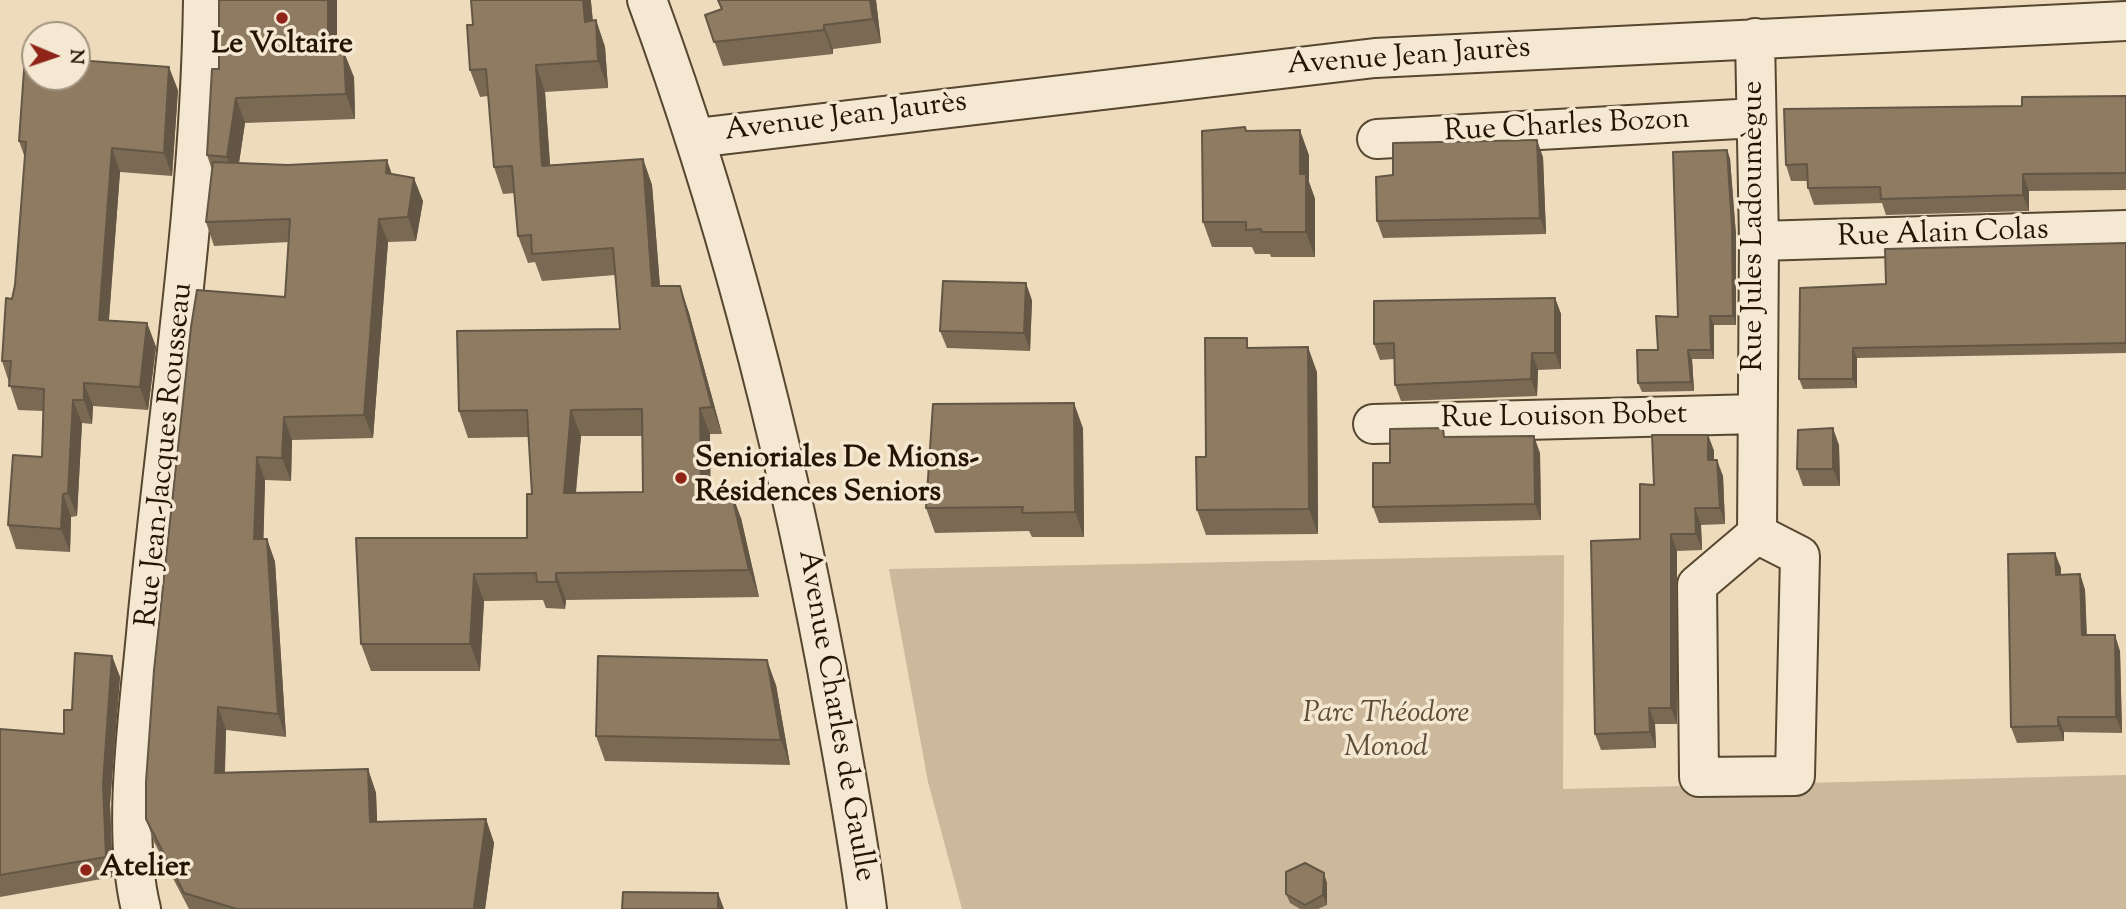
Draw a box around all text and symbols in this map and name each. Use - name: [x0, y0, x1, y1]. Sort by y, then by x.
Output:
- marker: Le Voltaire: [274, 10, 290, 26]
- north arrow: [21, 21, 91, 91]
- place label: Le Voltaire: [211, 29, 353, 65]
- street label: Avenue Jean Jaurès: [1286, 33, 1532, 85]
- text: N: [62, 49, 89, 65]
- street label: Rue Jules Ladoumègue: [1738, 81, 1774, 371]
- street label: Avenue Jean Jaurès: [723, 86, 969, 152]
- street label: Rue Charles Bozon: [1443, 104, 1691, 152]
- street label: Rue Alain Colas: [1837, 214, 2049, 258]
- street label: Rue Jean-Jacques Rousseau: [131, 281, 203, 629]
- street label: Rue Louison Bobet: [1440, 399, 1688, 439]
- place label: Senioriales De Mions- Résidences Seniors: [695, 443, 979, 514]
- marker: Senioriales De Mions- Résidences Seniors: [673, 470, 689, 486]
- street label: Avenue Charles de Gaulle: [787, 548, 881, 884]
- park label: Parc Théodore Monod: [1303, 698, 1469, 768]
- place label: Atelier: [100, 852, 190, 888]
- marker: Atelier: [78, 862, 94, 878]

